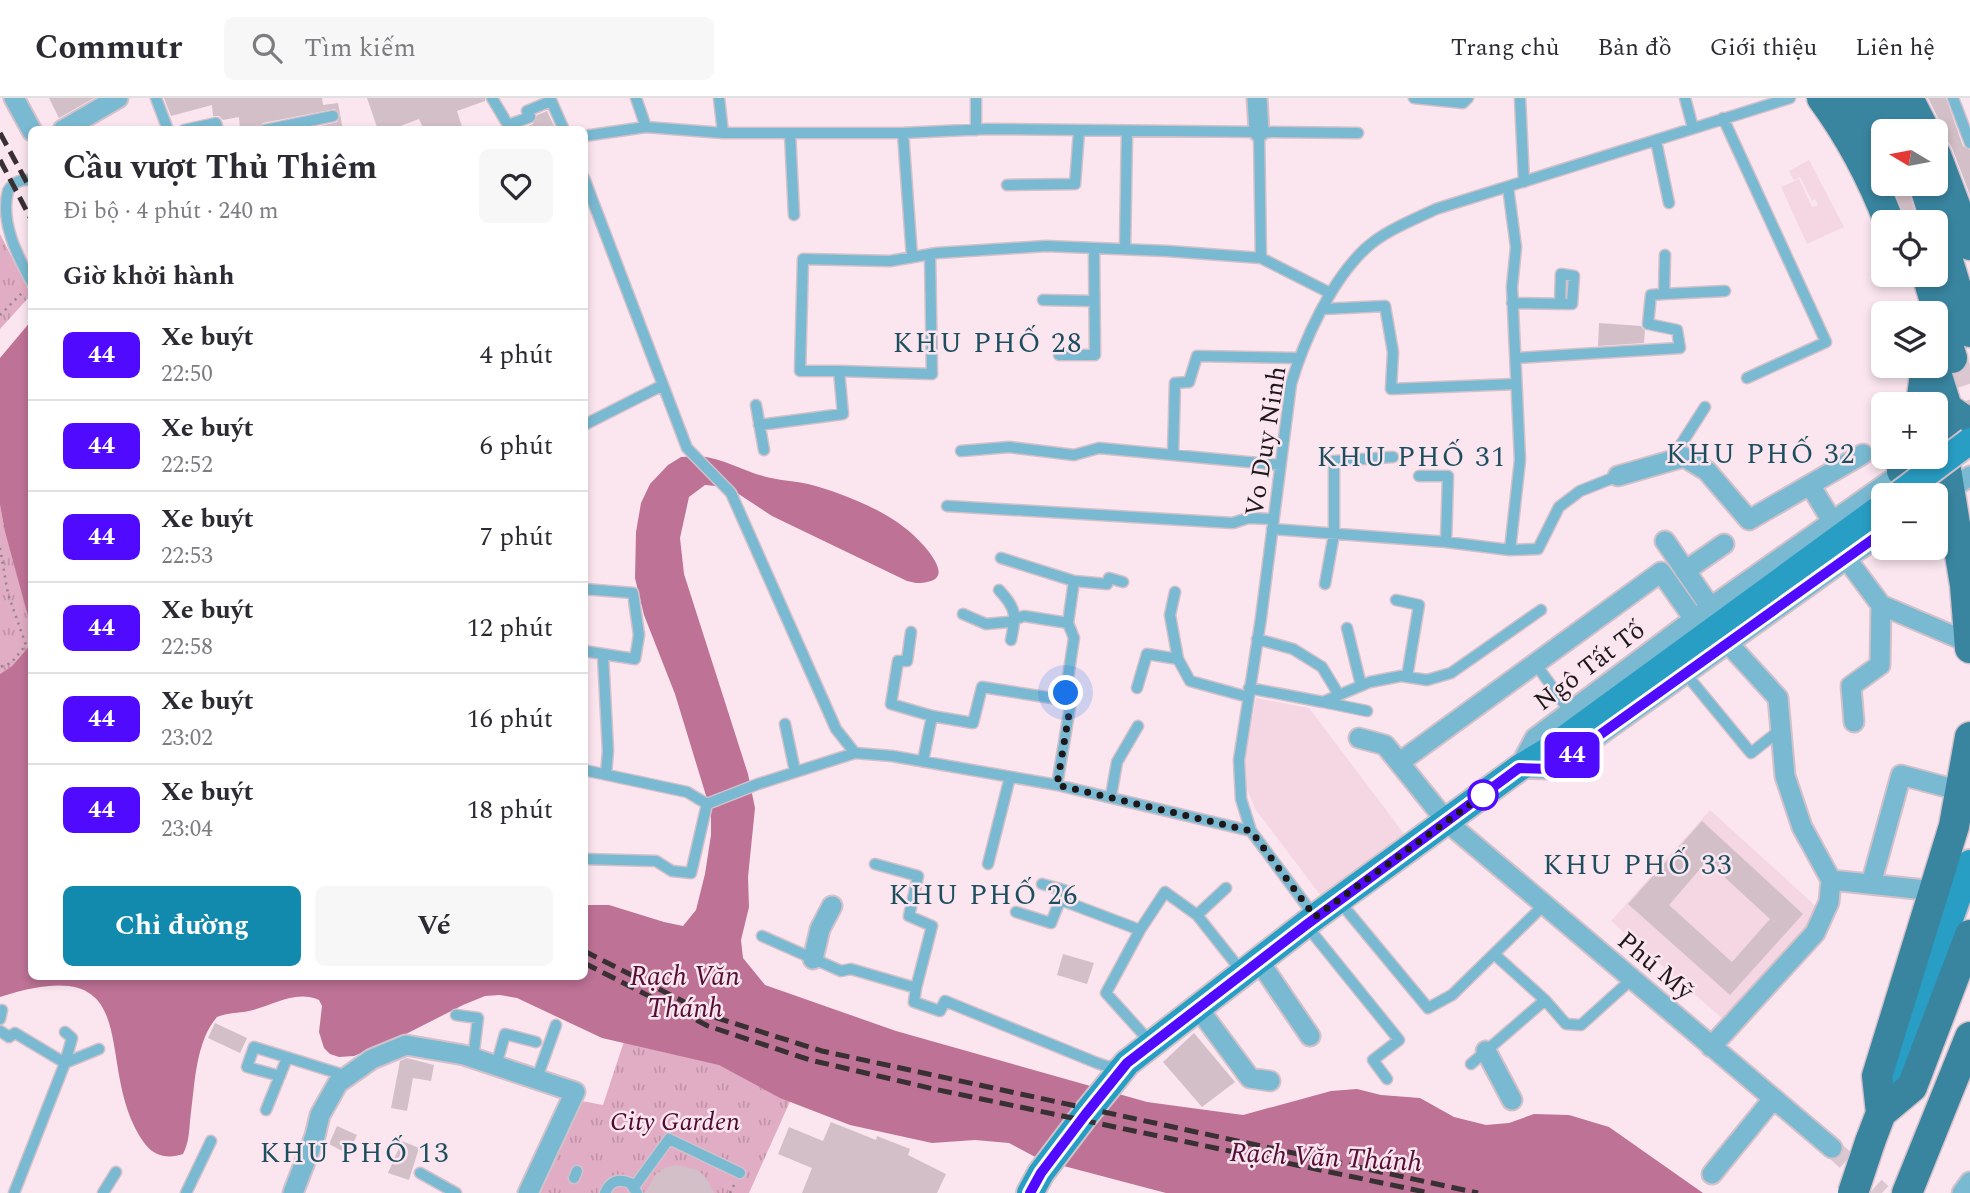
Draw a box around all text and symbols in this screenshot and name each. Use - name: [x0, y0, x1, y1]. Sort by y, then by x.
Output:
- search box: [224, 17, 714, 80]
- text: Commutr: [35, 23, 182, 73]
- text: Tìm kiếm: [304, 28, 416, 68]
- icon: search: [248, 29, 286, 67]
- text: Trang chủ: [1451, 30, 1560, 66]
- text: Bản đồ: [1598, 30, 1672, 66]
- text: Giới thiệu: [1710, 30, 1817, 66]
- text: Liên hệ: [1855, 30, 1935, 66]
- north arrow: [1871, 119, 1948, 196]
- map controls: [1871, 119, 1948, 560]
- text: Cầu vượt Thủ Thiêm: [63, 143, 377, 193]
- button: heart: [479, 149, 553, 223]
- text: Đi bộ · 4 phút · 240 m: [63, 194, 278, 229]
- button: locate: [1871, 210, 1948, 287]
- text: Giờ khởi hành: [63, 256, 235, 296]
- button: layers: [1871, 301, 1948, 378]
- text: Xe buýt: [161, 317, 254, 357]
- district label: KHU PHỐ 28: [893, 322, 1083, 365]
- text: 4 phút: [480, 335, 553, 375]
- text: 44: [88, 337, 115, 373]
- text: 22:50: [161, 357, 213, 392]
- street label: Vo Duy Ninh: [1234, 363, 1298, 519]
- button: +: [1871, 392, 1948, 469]
- text: Xe buýt: [161, 408, 254, 448]
- text: 6 phút: [480, 426, 553, 466]
- text: 44: [88, 428, 115, 464]
- district label: KHU PHỐ 32: [1666, 433, 1856, 476]
- district label: KHU PHỐ 31: [1317, 436, 1507, 479]
- text: 22:52: [161, 448, 213, 483]
- button: −: [1871, 483, 1948, 560]
- text: Xe buýt: [161, 499, 254, 539]
- text: 7 phút: [480, 517, 553, 557]
- text: 44: [88, 519, 115, 555]
- text: 22:53: [161, 539, 213, 574]
- text: Xe buýt: [161, 590, 254, 630]
- text: 12 phút: [467, 608, 553, 648]
- text: 44: [88, 610, 115, 646]
- street label: Ngô Tất Tố: [1525, 611, 1654, 721]
- text: 22:58: [161, 630, 213, 665]
- your location: [1048, 675, 1083, 710]
- text: Xe buýt: [161, 681, 254, 721]
- text: 16 phút: [467, 699, 553, 739]
- text: 44: [88, 701, 115, 737]
- text: 23:02: [161, 721, 213, 756]
- line badge: 44: [1540, 732, 1604, 778]
- text: 44: [1559, 737, 1585, 773]
- text: Xe buýt: [161, 772, 254, 812]
- unlabelled marker: [1468, 780, 1498, 810]
- text: 18 phút: [467, 790, 553, 830]
- text: 44: [88, 792, 115, 828]
- text: 23:04: [161, 812, 213, 847]
- district label: KHU PHỐ 33: [1543, 844, 1733, 887]
- district label: KHU PHỐ 26: [889, 874, 1079, 917]
- button: Chỉ đường: [63, 886, 301, 966]
- button: Vé: [315, 886, 553, 966]
- street label: Phú Mỹ: [1608, 921, 1704, 1011]
- water label: Rạch Văn Thánh: [630, 955, 740, 1030]
- park label: City Garden: [610, 1102, 740, 1142]
- water label: Rạch Văn Thánh: [1229, 1131, 1423, 1184]
- district label: KHU PHỐ 13: [260, 1132, 450, 1175]

